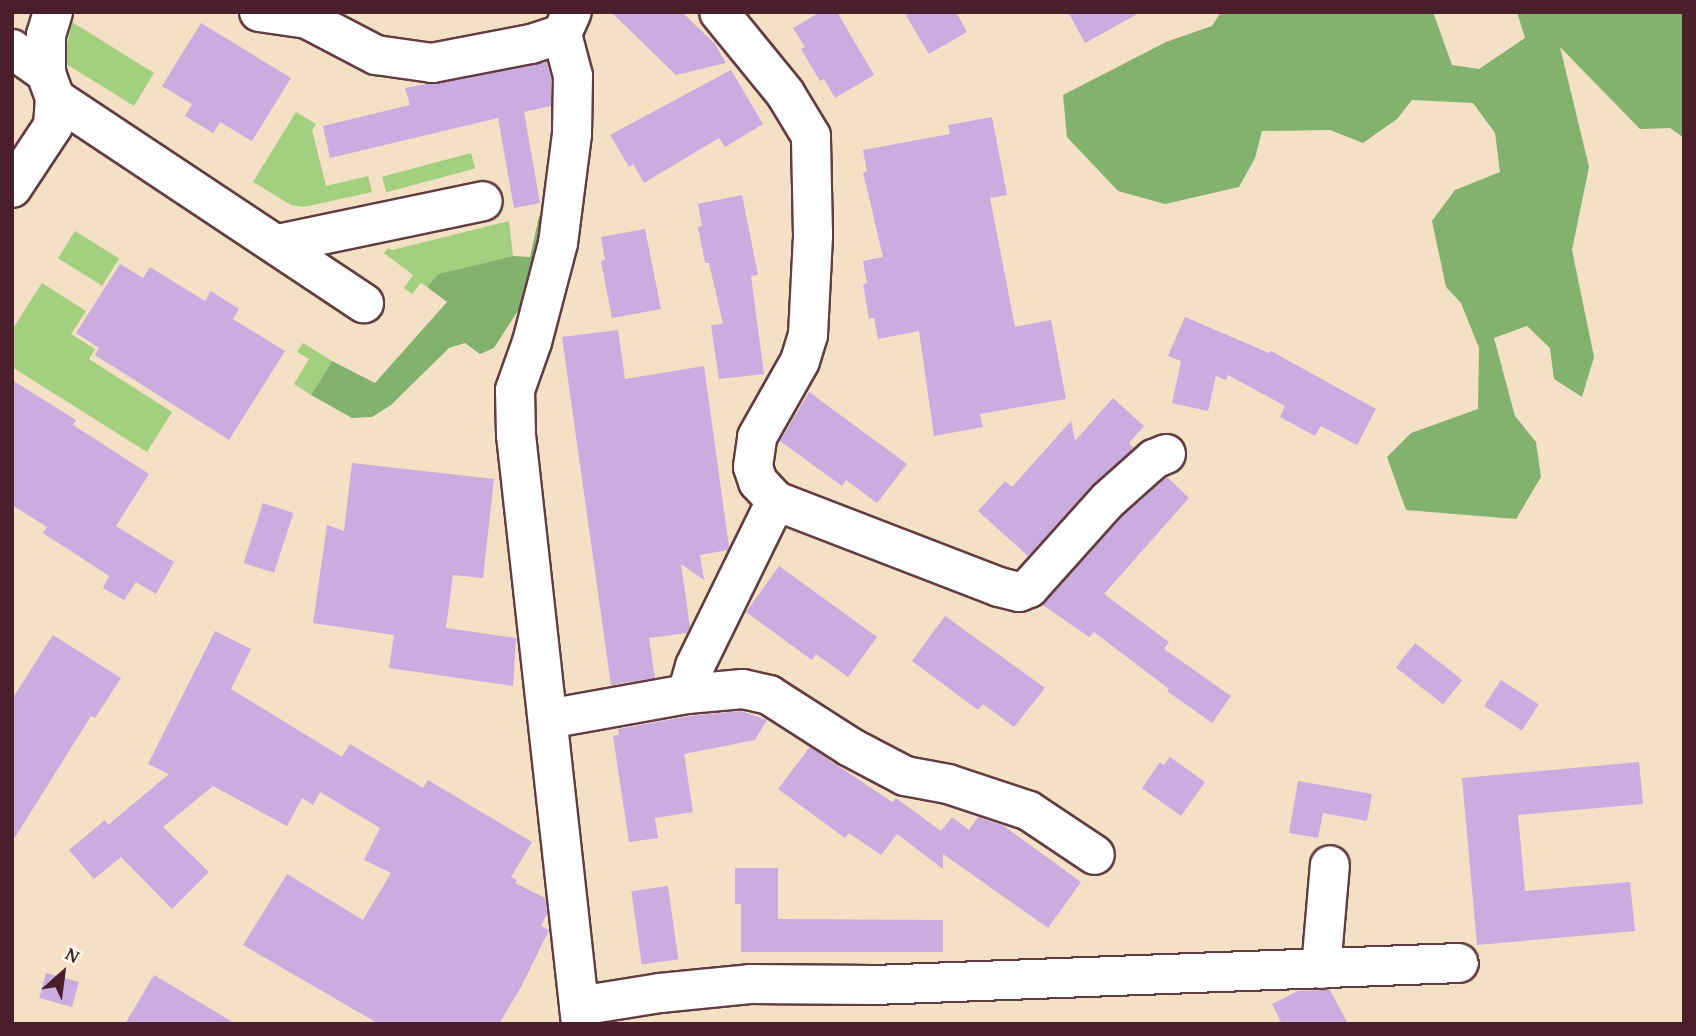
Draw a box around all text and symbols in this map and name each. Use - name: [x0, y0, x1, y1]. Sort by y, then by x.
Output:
- north arrow: [28, 938, 98, 1008]
- text: N: [61, 939, 85, 970]

